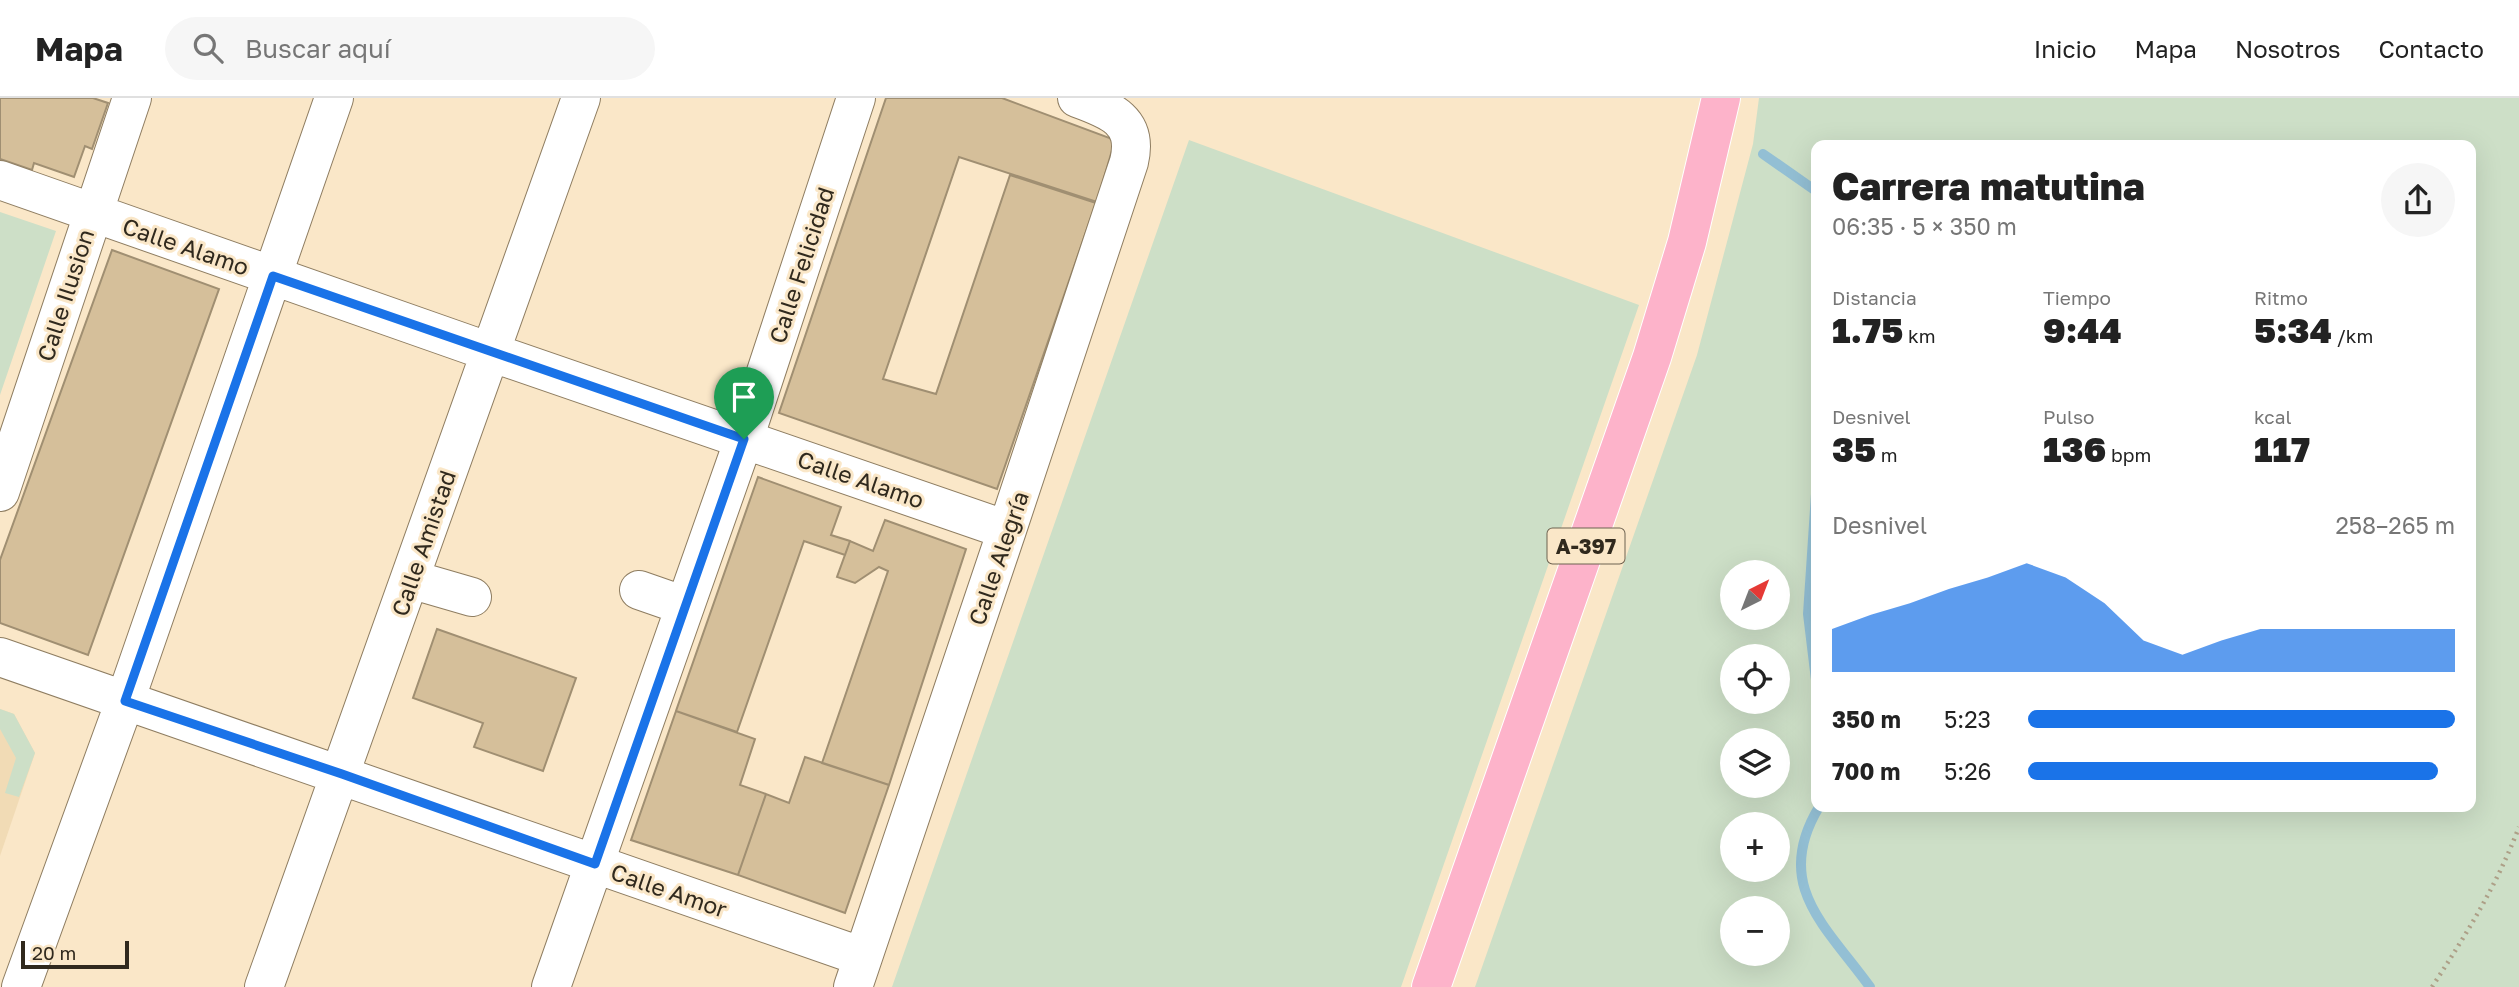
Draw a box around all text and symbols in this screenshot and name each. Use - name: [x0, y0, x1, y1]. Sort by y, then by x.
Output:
- search box: [165, 17, 655, 80]
- text: Mapa: [35, 29, 123, 68]
- icon: search: [189, 29, 227, 67]
- text: Buscar aquí: [245, 33, 391, 64]
- text: Inicio: [2034, 34, 2096, 63]
- text: Mapa: [2134, 34, 2197, 63]
- text: Nosotros: [2235, 34, 2341, 63]
- text: Contacto: [2379, 34, 2484, 63]
- text: Carrera matutina: [1832, 163, 2145, 208]
- button: share: [2381, 163, 2455, 237]
- street label: Calle Felicidad: [763, 183, 839, 347]
- street label: Calle Alamo: [119, 211, 253, 281]
- text: 06:35 · 5 × 350 m: [1832, 212, 2017, 240]
- street label: Calle Ilusion: [31, 226, 99, 364]
- text: Distancia: [1832, 286, 1917, 309]
- text: Tiempo: [2043, 286, 2111, 309]
- text: Ritmo: [2254, 286, 2308, 309]
- text: 1.75: [1832, 309, 1903, 351]
- text: 9:44: [2043, 309, 2122, 351]
- text: 5:34: [2254, 309, 2332, 351]
- text: km: [1903, 324, 1936, 347]
- text: /km: [2332, 324, 2373, 347]
- pin: [714, 367, 774, 439]
- icon: arrive: [725, 378, 763, 416]
- text: Desnivel: [1832, 405, 1911, 428]
- text: Pulso: [2043, 405, 2095, 428]
- text: kcal: [2254, 405, 2292, 428]
- text: 35: [1832, 428, 1876, 470]
- text: 136: [2043, 428, 2106, 470]
- text: 117: [2254, 428, 2310, 470]
- text: m: [1876, 443, 1898, 466]
- text: bpm: [2106, 443, 2151, 466]
- street label: Calle Alamo: [794, 444, 928, 514]
- street label: Calle Amistad: [385, 466, 461, 620]
- street label: Calle Alegría: [962, 487, 1034, 629]
- text: Desnivel: [1832, 511, 1927, 539]
- text: 258–265 m: [2335, 511, 2455, 539]
- road number: A-397: [1548, 528, 1624, 564]
- north arrow: [1720, 560, 1790, 630]
- map controls: [1720, 560, 1790, 966]
- button: locate: [1720, 644, 1790, 714]
- text: 350 m: [1832, 705, 1901, 733]
- text: 5:23: [1944, 705, 1991, 733]
- button: layers: [1720, 728, 1790, 798]
- text: 700 m: [1832, 757, 1900, 785]
- text: 5:26: [1944, 757, 1992, 785]
- button: +: [1720, 812, 1790, 882]
- street label: Calle Amor: [607, 857, 731, 923]
- button: −: [1720, 896, 1790, 966]
- scale bar: [21, 938, 130, 970]
- text: 20 m: [32, 941, 76, 964]

